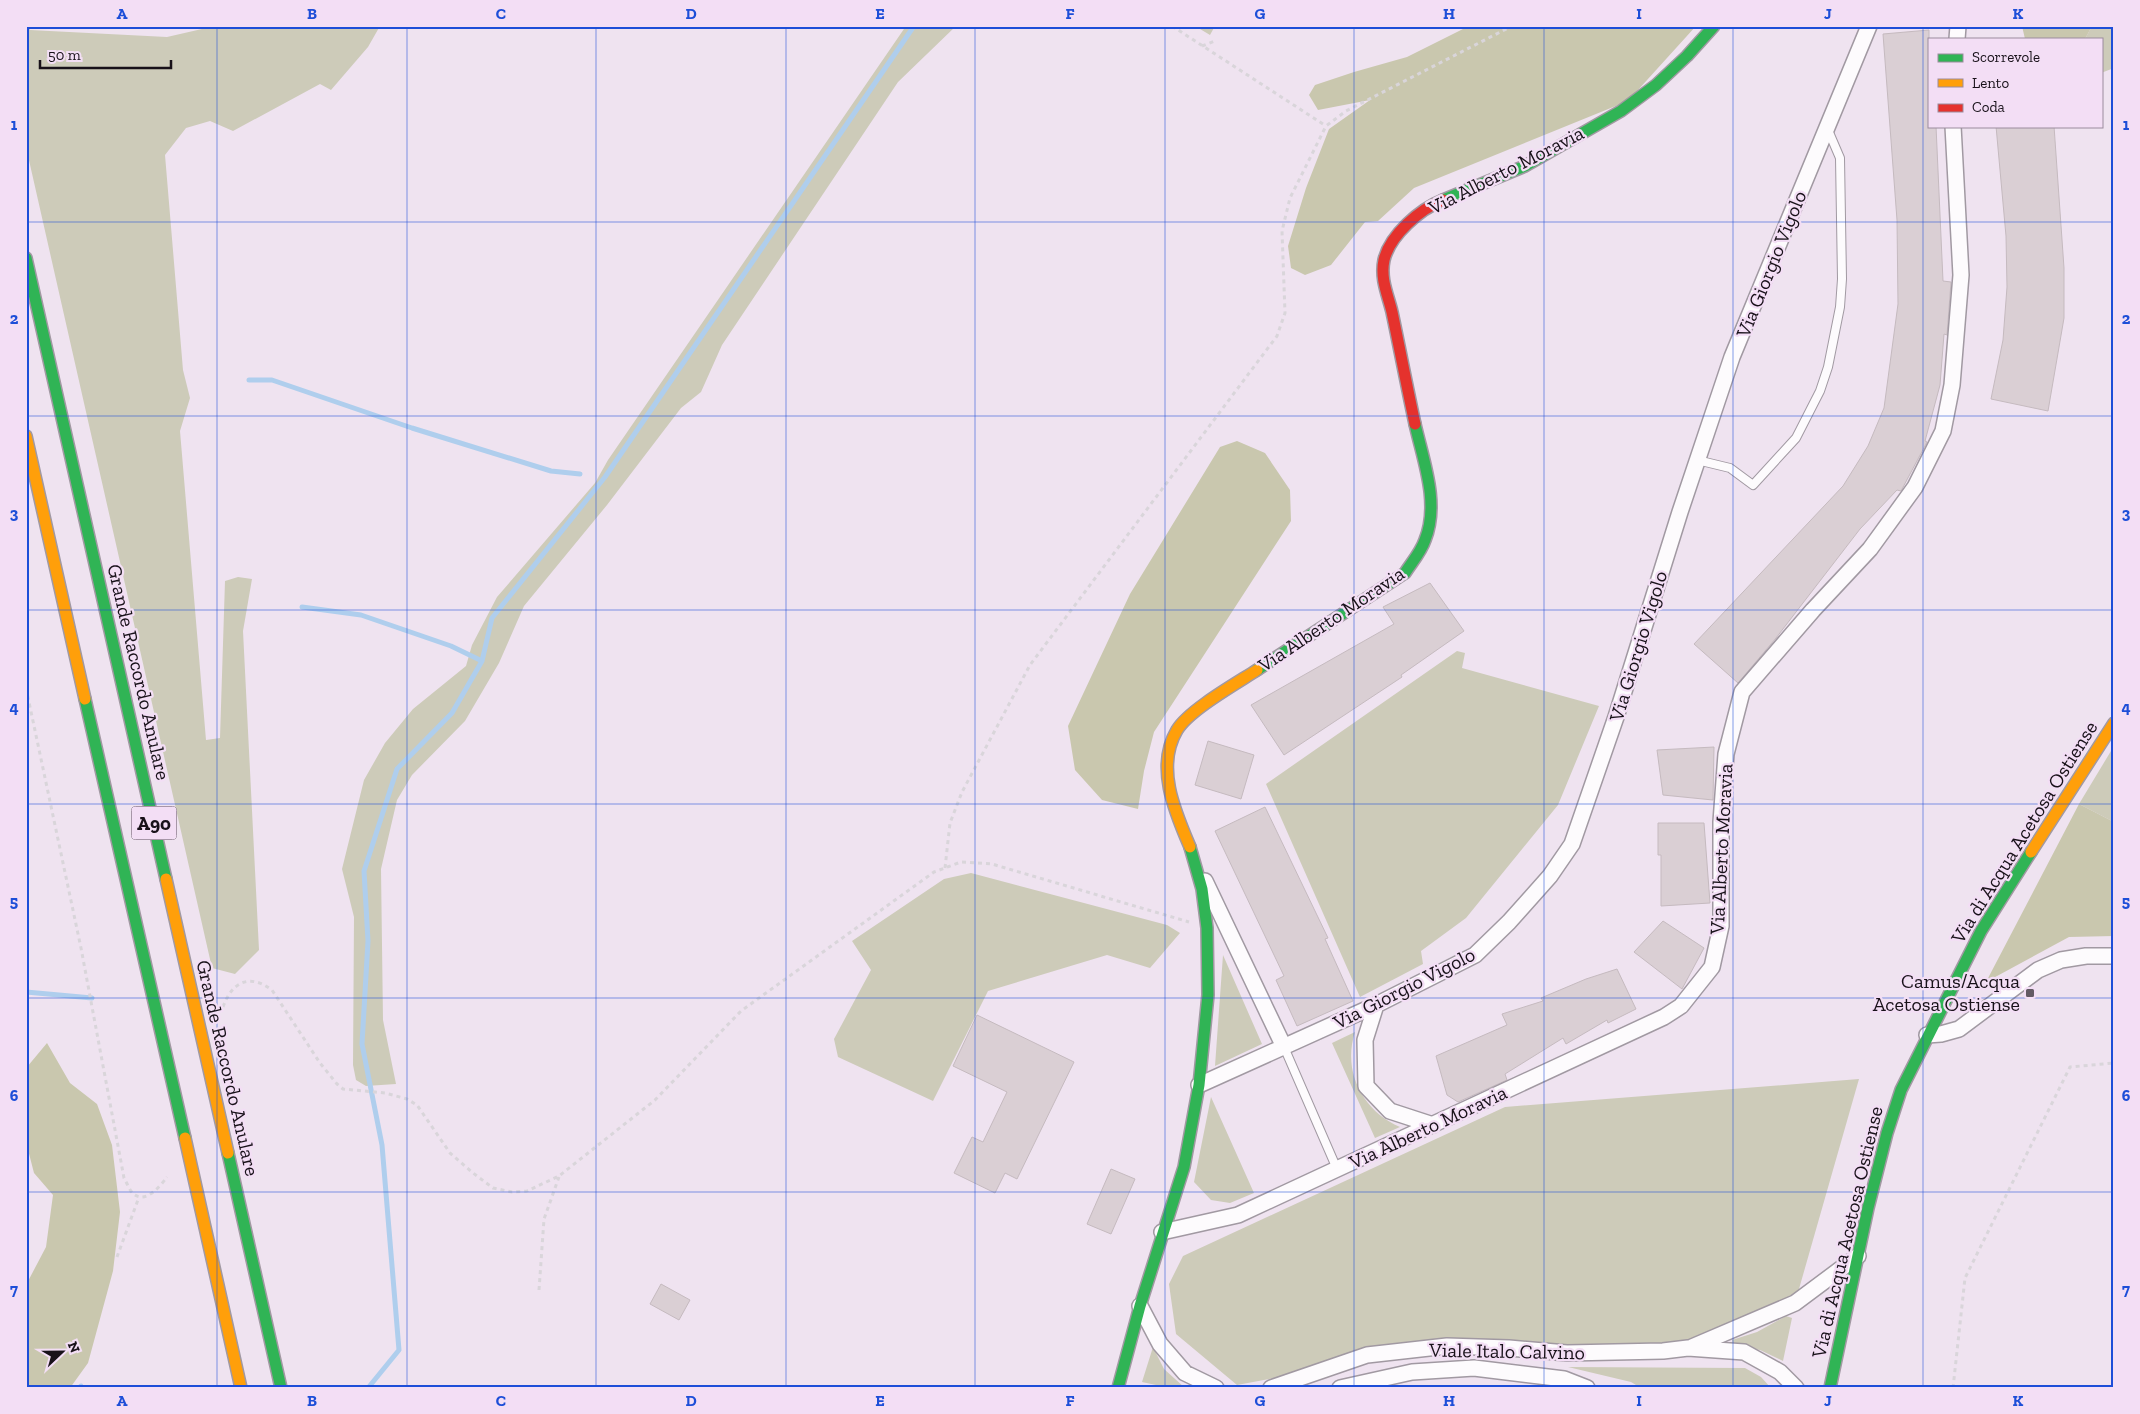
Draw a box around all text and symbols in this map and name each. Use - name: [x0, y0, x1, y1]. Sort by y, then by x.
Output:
- text: A: [117, 4, 128, 23]
- text: B: [307, 4, 317, 23]
- text: C: [496, 4, 506, 23]
- text: D: [685, 4, 697, 23]
- text: E: [875, 4, 885, 23]
- text: F: [1065, 4, 1075, 23]
- text: G: [1255, 4, 1266, 23]
- text: H: [1443, 4, 1455, 23]
- text: I: [1636, 4, 1642, 23]
- text: J: [1824, 4, 1832, 23]
- text: K: [2013, 4, 2024, 23]
- scale bar: [40, 38, 171, 70]
- legend: [1928, 38, 2102, 128]
- text: 50 m: [48, 46, 81, 64]
- text: Scorrevole: [1972, 48, 2040, 66]
- text: Lento: [1972, 74, 2009, 92]
- text: Coda: [1972, 98, 2005, 116]
- text: 1: [11, 115, 18, 134]
- text: 1: [2123, 115, 2130, 134]
- street label: Via Alberto Moravia: [1423, 120, 1588, 220]
- street label: Via Giorgio Vigolo: [1730, 187, 1811, 342]
- text: 2: [10, 309, 19, 328]
- text: 2: [2122, 309, 2131, 328]
- text: 3: [10, 504, 19, 523]
- text: 3: [2122, 504, 2131, 523]
- street label: Via Alberto Moravia: [1252, 561, 1409, 677]
- street label: Grande Raccordo Anulare: [102, 562, 176, 782]
- street label: Via Giorgio Vigolo: [1603, 568, 1672, 725]
- text: 4: [9, 698, 19, 717]
- text: 4: [2121, 698, 2131, 717]
- street label: Via di Acqua Acetosa Ostiense: [1945, 716, 2102, 948]
- street label: Via Alberto Moravia: [1704, 763, 1737, 936]
- road number: A90: [132, 806, 176, 840]
- text: 5: [10, 892, 18, 911]
- text: 5: [2122, 892, 2130, 911]
- street label: Via Giorgio Vigolo: [1328, 942, 1479, 1035]
- street label: Grande Raccordo Anulare: [191, 958, 265, 1178]
- place label: Camus/Acqua Acetosa Ostiense: [1873, 969, 2020, 1016]
- marker: Camus/Acqua Acetosa Ostiense: [2024, 987, 2036, 999]
- street label: Via Alberto Moravia: [1344, 1080, 1511, 1174]
- text: 6: [10, 1086, 19, 1105]
- text: 6: [2122, 1086, 2131, 1105]
- street label: Via di Acqua Acetosa Ostiense: [1806, 1104, 1888, 1361]
- text: 7: [10, 1280, 18, 1299]
- text: 7: [2122, 1280, 2130, 1299]
- north arrow: [38, 1326, 88, 1376]
- street label: Viale Italo Calvino: [1428, 1338, 1585, 1364]
- text: N: [64, 1339, 84, 1356]
- text: A: [117, 1391, 128, 1410]
- text: B: [307, 1391, 317, 1410]
- text: C: [496, 1391, 506, 1410]
- text: D: [685, 1391, 697, 1410]
- text: E: [875, 1391, 885, 1410]
- text: F: [1065, 1391, 1075, 1410]
- text: G: [1255, 1391, 1266, 1410]
- text: H: [1443, 1391, 1455, 1410]
- text: I: [1636, 1391, 1642, 1410]
- text: J: [1824, 1391, 1832, 1410]
- text: K: [2013, 1391, 2024, 1410]

